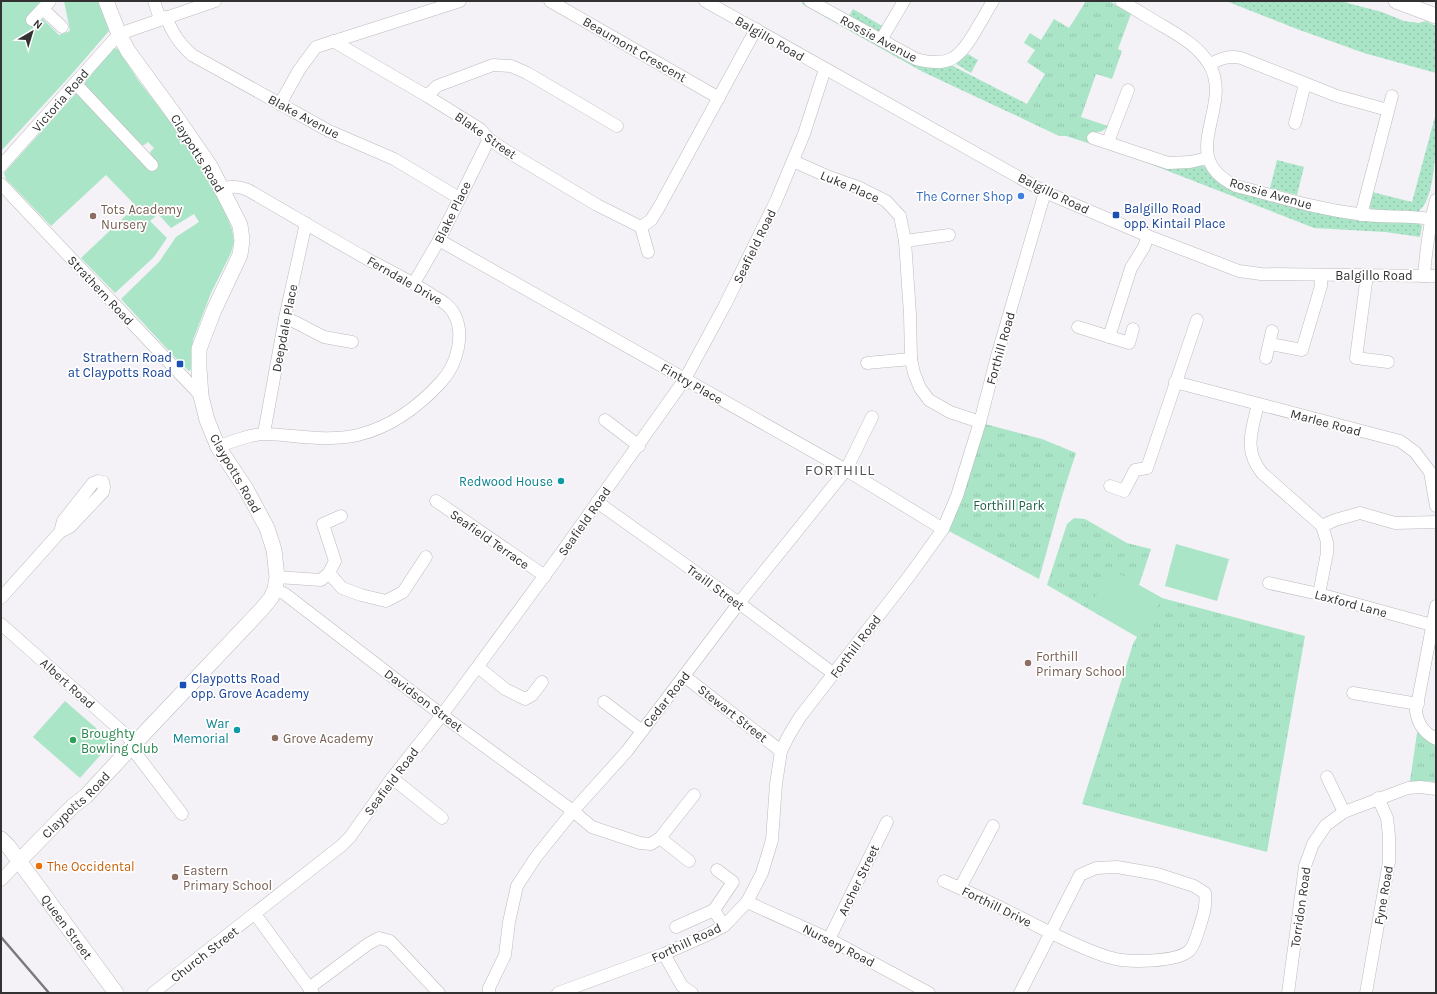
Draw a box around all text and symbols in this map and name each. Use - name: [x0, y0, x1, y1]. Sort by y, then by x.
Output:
- north arrow: [12, 12, 52, 52]
- street label: Rossie Avenue: [838, 12, 920, 65]
- street label: Balgillo Road: [732, 13, 807, 64]
- street label: Beaumont Crescent: [580, 14, 689, 85]
- text: N: [31, 17, 45, 32]
- street label: Victoria Road: [29, 66, 92, 135]
- street label: Blake Avenue: [265, 91, 342, 142]
- street label: Blake Street: [452, 109, 519, 162]
- street label: Claypotts Road: [168, 111, 228, 195]
- street label: Luke Place: [818, 167, 882, 206]
- street label: Balgillo Road: [1016, 170, 1092, 217]
- street label: Rossie Avenue: [1228, 175, 1314, 213]
- street label: Blake Place: [431, 178, 474, 246]
- place label: The Corner Shop: [916, 189, 1013, 204]
- marker: The Corner Shop: [1016, 191, 1026, 201]
- place label: Balgillo Road opp. Kintail Place: [1124, 201, 1226, 231]
- place label: Tots Academy Nursery: [101, 202, 182, 232]
- street label: Seafield Road: [730, 207, 779, 286]
- marker: Balgillo Road opp. Kintail Place: [1111, 210, 1121, 220]
- marker: Tots Academy Nursery: [88, 211, 98, 221]
- street label: Strathern Road: [65, 252, 137, 328]
- street label: Ferndale Drive: [364, 253, 445, 308]
- street label: Balgillo Road: [1335, 268, 1413, 283]
- street label: Deepdale Place: [269, 283, 300, 373]
- street label: Forthill Road: [983, 310, 1018, 386]
- place label: Strathern Road at Claypotts Road: [68, 350, 172, 380]
- marker: Strathern Road at Claypotts Road: [175, 359, 185, 369]
- street label: Fintry Place: [658, 360, 725, 407]
- street label: Marlee Road: [1289, 406, 1363, 439]
- street label: Claypotts Road: [207, 431, 264, 516]
- district label: FORTHILL: [805, 461, 875, 479]
- place label: Redwood House: [459, 474, 553, 489]
- marker: Redwood House: [556, 476, 566, 486]
- street label: Seafield Road: [555, 484, 614, 559]
- park label: Forthill Park: [973, 498, 1045, 513]
- street label: Seafield Terrace: [447, 507, 532, 572]
- street label: Traill Street: [684, 562, 747, 613]
- street label: Laxford Lane: [1313, 587, 1389, 620]
- street label: Forthill Road: [827, 612, 884, 681]
- place label: Forthill Primary School: [1036, 649, 1125, 679]
- street label: Albert Road: [37, 655, 98, 712]
- marker: Forthill Primary School: [1023, 658, 1033, 668]
- street label: Davidson Street: [381, 666, 466, 735]
- street label: Cedar Road: [640, 668, 693, 730]
- place label: Claypotts Road opp. Grove Academy: [191, 671, 309, 701]
- marker: Claypotts Road opp. Grove Academy: [178, 680, 188, 690]
- street label: Stewart Street: [695, 682, 771, 745]
- place label: War Memorial: [173, 716, 229, 746]
- marker: War Memorial: [232, 725, 242, 735]
- place label: Broughty Bowling Club: [81, 726, 159, 756]
- place label: Grove Academy: [283, 731, 373, 746]
- marker: Grove Academy: [270, 733, 280, 743]
- marker: Broughty Bowling Club: [68, 735, 78, 745]
- street label: Seafield Road: [361, 744, 422, 818]
- street label: Claypotts Road: [39, 768, 113, 841]
- street label: Archer Street: [835, 842, 882, 918]
- place label: The Occidental: [47, 859, 135, 874]
- marker: The Occidental: [34, 861, 44, 871]
- place label: Eastern Primary School: [183, 863, 272, 893]
- street label: Fyne Road: [1371, 864, 1396, 926]
- street label: Torridon Road: [1287, 866, 1314, 948]
- marker: Eastern Primary School: [170, 872, 180, 882]
- street label: Forthill Drive: [960, 883, 1034, 930]
- street label: Queen Street: [38, 892, 96, 962]
- street label: Forthill Road: [649, 920, 723, 965]
- street label: Nursery Road: [800, 921, 877, 970]
- street label: Church Street: [167, 923, 241, 985]

